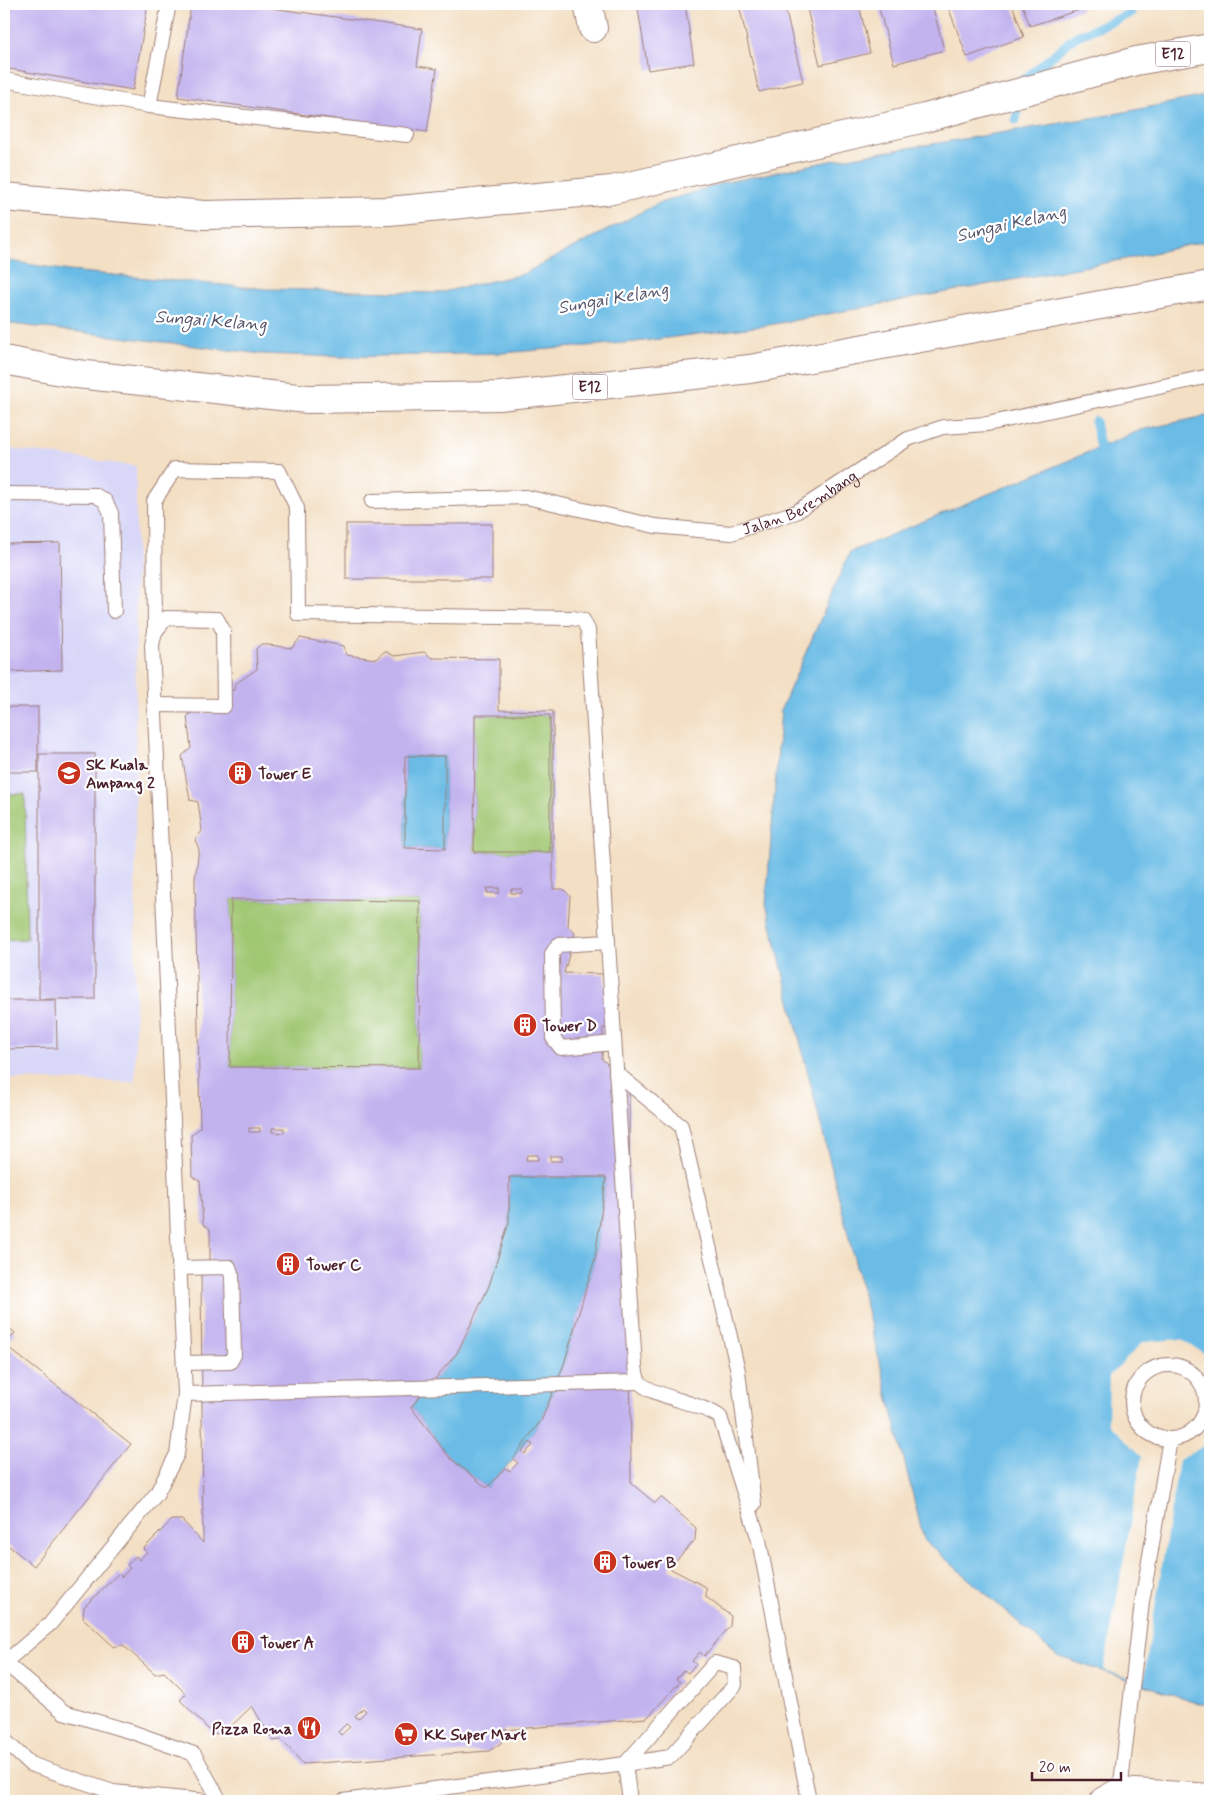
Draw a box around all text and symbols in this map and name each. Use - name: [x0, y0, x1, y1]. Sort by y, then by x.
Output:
- road number: E12: [1156, 42, 1190, 66]
- water label: Sungai Kelang: [954, 199, 1070, 250]
- water label: Sungai Kelang: [556, 277, 672, 322]
- water label: Sungai Kelang: [154, 305, 269, 339]
- road number: E12: [572, 374, 608, 400]
- street label: Jalan Berembang: [740, 466, 862, 541]
- place label: SK Kuala Ampang 2: [86, 755, 155, 795]
- school or university icon: SK Kuala Ampang 2: [56, 760, 82, 786]
- building icon: Tower E: [227, 760, 253, 786]
- place label: Tower E: [258, 764, 312, 785]
- building icon: Tower D: [512, 1012, 538, 1038]
- place label: Tower D: [542, 1016, 597, 1037]
- building icon: Tower C: [275, 1251, 301, 1277]
- place label: Tower C: [306, 1255, 362, 1276]
- building icon: Tower B: [592, 1549, 618, 1575]
- place label: Tower B: [622, 1553, 676, 1574]
- building icon: Tower A: [230, 1629, 256, 1655]
- place label: Tower A: [260, 1633, 314, 1654]
- restaurant icon: Pizza Roma: [296, 1715, 322, 1741]
- place label: Pizza Roma: [212, 1719, 292, 1740]
- supermarket icon: KK Super Mart: [393, 1721, 419, 1747]
- place label: KK Super Mart: [424, 1725, 527, 1746]
- scale bar: [1032, 1750, 1120, 1782]
- text: 20 m: [1039, 1758, 1071, 1778]

